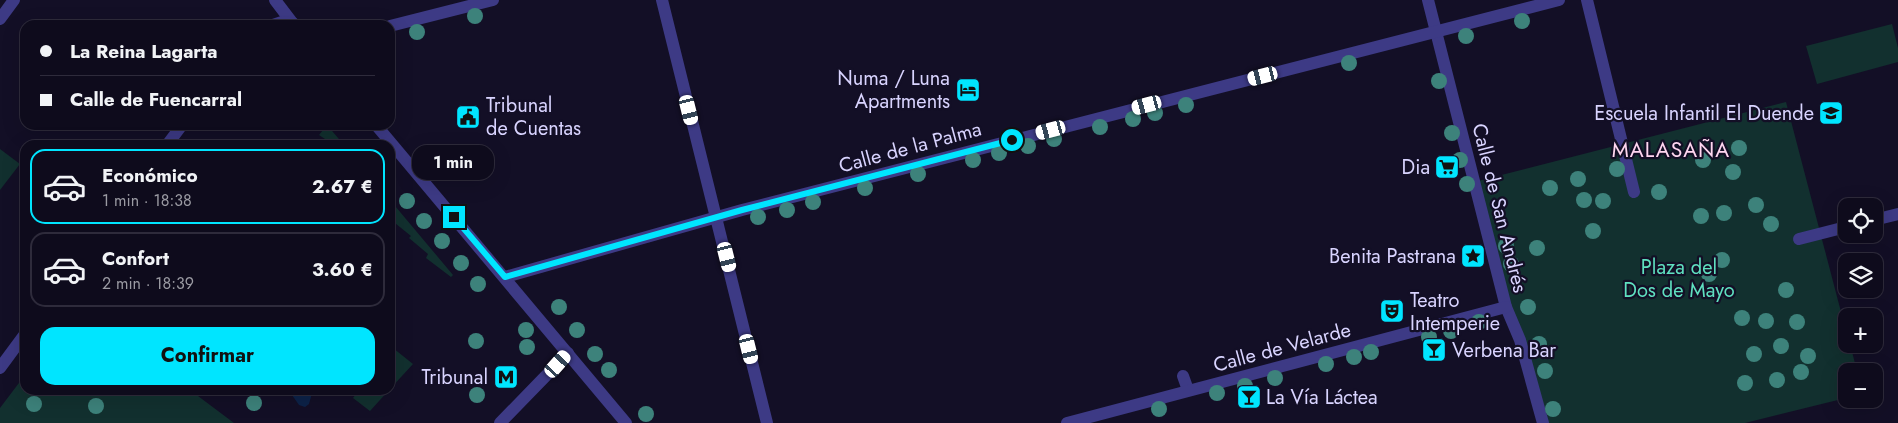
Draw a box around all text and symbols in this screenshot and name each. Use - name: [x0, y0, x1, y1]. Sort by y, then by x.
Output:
- text: La Reina Lagarta: [70, 38, 217, 65]
- place label: Numa / Luna Apartments: [837, 64, 950, 116]
- car: [1246, 65, 1279, 87]
- hotel icon: Numa / Luna Apartments: [955, 77, 981, 103]
- text: Calle de Fuencarral: [70, 86, 242, 113]
- place label: Tribunal de Cuentas: [486, 91, 581, 143]
- car: [678, 94, 699, 126]
- car: [1130, 94, 1163, 116]
- place label: Escuela Infantil El Duende: [1594, 99, 1814, 128]
- school or university icon: Escuela Infantil El Duende: [1818, 100, 1844, 126]
- public building icon: Tribunal de Cuentas: [455, 104, 481, 130]
- street label: Calle de la Palma: [836, 115, 985, 180]
- car: [1034, 119, 1067, 141]
- street label: Calle de San Andrés: [1464, 120, 1535, 296]
- route start: [1001, 129, 1023, 151]
- district label: MALASAÑA: [1612, 135, 1730, 165]
- callout: 1 min: [413, 144, 495, 180]
- text: 1 min: [433, 151, 473, 174]
- place label: Dia: [1402, 153, 1430, 182]
- supermarket icon: Dia: [1434, 154, 1460, 180]
- text: Económico: [102, 162, 198, 189]
- icon: car: [42, 164, 87, 209]
- text: 2.67 €: [312, 173, 373, 200]
- text: 1 min · 18:38: [102, 189, 192, 212]
- map controls: [1838, 198, 1883, 408]
- button: locate: [1838, 198, 1883, 243]
- route end: [443, 206, 465, 228]
- car: [716, 241, 737, 273]
- place label: Benita Pastrana: [1329, 242, 1456, 271]
- place icon: Benita Pastrana: [1460, 243, 1486, 269]
- text: Confort: [102, 245, 169, 272]
- icon: car: [42, 247, 87, 292]
- park label: Plaza del Dos de Mayo: [1623, 253, 1735, 305]
- button: layers: [1838, 253, 1883, 298]
- text: 3.60 €: [312, 256, 373, 283]
- text: 2 min · 18:39: [102, 272, 194, 295]
- place label: Teatro Intemperie: [1410, 286, 1500, 338]
- theatre icon: Teatro Intemperie: [1379, 298, 1405, 324]
- button: +: [1838, 308, 1883, 353]
- street label: Calle de Velarde: [1210, 315, 1354, 380]
- button: Confirmar: [40, 327, 375, 385]
- car: [738, 333, 759, 365]
- place label: Verbena Bar: [1452, 336, 1556, 365]
- bar icon: Verbena Bar: [1421, 337, 1447, 363]
- car: [542, 348, 573, 380]
- place label: Tribunal: [422, 363, 488, 392]
- button: −: [1838, 363, 1883, 408]
- metro station icon: Tribunal: [493, 364, 519, 390]
- place label: La Vía Láctea: [1266, 383, 1378, 412]
- bar icon: La Vía Láctea: [1236, 384, 1262, 410]

